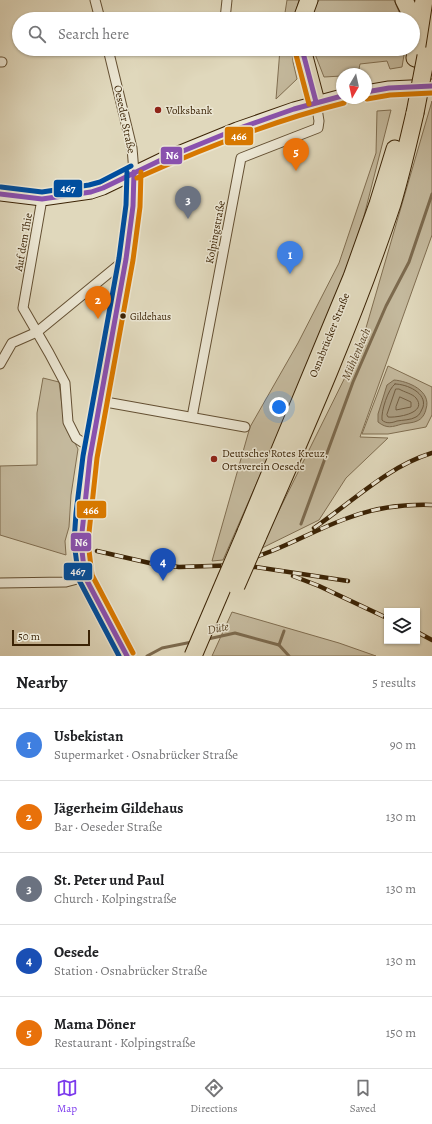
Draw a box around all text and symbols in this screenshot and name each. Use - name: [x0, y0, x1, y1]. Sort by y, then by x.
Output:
- search box: [12, 12, 420, 56]
- icon: search: [26, 23, 48, 45]
- text: Search here: [58, 24, 129, 44]
- north arrow: [336, 68, 372, 104]
- street label: Oeseder Straße: [110, 84, 139, 155]
- place label: Volksbank: [165, 103, 213, 118]
- marker: Volksbank: [153, 105, 163, 115]
- line badge: 466: [224, 126, 254, 146]
- text: 466: [231, 129, 247, 144]
- pin: 5: [283, 138, 309, 171]
- line badge: N6: [160, 146, 183, 165]
- text: N6: [165, 148, 179, 163]
- line badge: 467: [53, 179, 83, 198]
- text: 467: [60, 181, 76, 196]
- pin: 3: [175, 186, 201, 219]
- street label: Kolpingstraße: [202, 199, 229, 265]
- street label: Auf dem Thie: [11, 212, 36, 273]
- pin: 1: [277, 241, 303, 274]
- pin: 2: [85, 286, 111, 319]
- street label: Osnabrücker Straße: [306, 290, 353, 380]
- place label: Gildehaus: [130, 310, 171, 323]
- marker: Gildehaus: [118, 311, 128, 321]
- water label: Mühlenbach: [338, 325, 374, 383]
- your location: [269, 397, 289, 417]
- place label: Deutsches Rotes Kreuz, Ortsverein Oesede: [222, 446, 328, 474]
- marker: Deutsches Rotes Kreuz, Ortsverein Oesede: [209, 454, 219, 464]
- line badge: 466: [76, 500, 107, 519]
- text: 466: [83, 503, 99, 518]
- line badge: N6: [70, 532, 92, 552]
- text: N6: [74, 535, 88, 550]
- pin: 4: [150, 548, 176, 581]
- line badge: 467: [63, 562, 93, 581]
- text: 467: [70, 564, 86, 579]
- map controls: [384, 608, 420, 644]
- button: layers: [384, 608, 420, 644]
- water label: Düte: [206, 618, 231, 638]
- scale bar: [12, 628, 90, 647]
- text: 50 m: [18, 629, 40, 644]
- text: Nearby: [16, 671, 67, 694]
- text: 5 results: [372, 674, 416, 691]
- text: Usbekistan: [54, 726, 123, 746]
- text: 1: [27, 736, 31, 753]
- text: 90 m: [390, 736, 416, 753]
- text: Supermarket · Osnabrücker Straße: [54, 746, 238, 763]
- text: Jägerheim Gildehaus: [54, 798, 183, 818]
- text: 2: [26, 808, 32, 825]
- text: 130 m: [386, 808, 416, 825]
- text: Bar · Oeseder Straße: [54, 818, 162, 835]
- text: St. Peter und Paul: [54, 870, 164, 890]
- text: 3: [26, 880, 32, 897]
- text: 130 m: [386, 880, 416, 897]
- text: Church · Kolpingstraße: [54, 890, 177, 907]
- text: Oesede: [54, 942, 99, 962]
- text: 4: [26, 952, 32, 969]
- text: 130 m: [386, 952, 416, 969]
- text: Station · Osnabrücker Straße: [54, 962, 207, 979]
- text: Mama Döner: [54, 1014, 136, 1034]
- text: 5: [26, 1024, 32, 1041]
- text: 150 m: [386, 1024, 416, 1041]
- text: Restaurant · Kolpingstraße: [54, 1034, 196, 1051]
- tab: Map: [56, 1077, 78, 1116]
- tab: Directions: [190, 1077, 238, 1116]
- tab: Saved: [350, 1077, 376, 1116]

